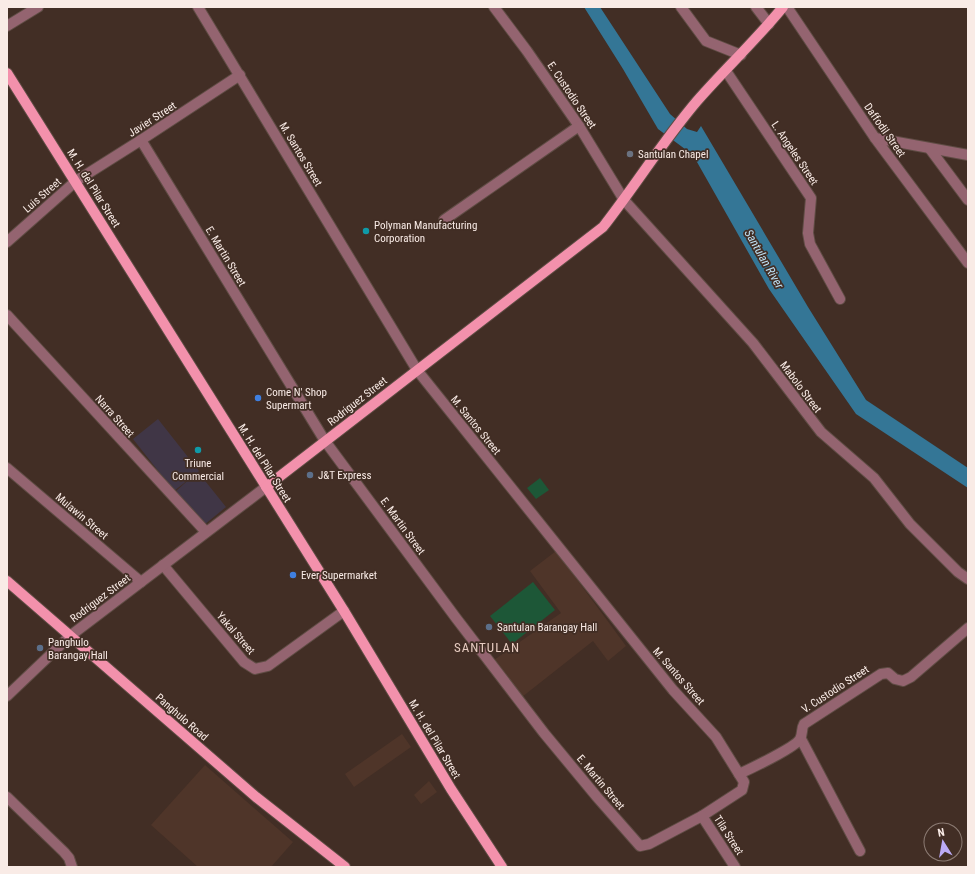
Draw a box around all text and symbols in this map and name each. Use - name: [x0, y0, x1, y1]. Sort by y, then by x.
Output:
- street label: E. Custodio Street: [544, 59, 599, 131]
- street label: Javier Street: [126, 99, 179, 140]
- street label: Daffodil Street: [861, 101, 908, 160]
- street label: L. Angeles Street: [769, 119, 821, 188]
- street label: M. Santos Street: [276, 120, 325, 188]
- street label: M. H. del Pilar Street: [64, 147, 123, 230]
- place label: Santulan Chapel: [638, 148, 708, 161]
- marker: Santulan Chapel: [625, 149, 635, 159]
- street label: Luis Street: [21, 175, 64, 215]
- place label: Polyman Manufacturing Corporation: [374, 219, 477, 245]
- street label: E. Martin Street: [203, 224, 249, 289]
- marker: Polyman Manufacturing Corporation: [361, 226, 371, 236]
- water label: Santulan River: [742, 227, 787, 291]
- street label: Mabolo Street: [777, 359, 824, 416]
- street label: Rodriguez Street: [325, 374, 390, 429]
- place label: Come N' Shop Supermart: [266, 386, 327, 412]
- street label: Narra Street: [92, 393, 137, 440]
- marker: Come N' Shop Supermart: [253, 393, 263, 403]
- street label: M. Santos Street: [448, 393, 503, 457]
- street label: M. H. del Pilar Street: [235, 422, 294, 505]
- marker: Triune Commercial: [193, 445, 203, 455]
- place label: Triune Commercial: [172, 457, 224, 483]
- place label: J&T Express: [318, 469, 372, 482]
- marker: J&T Express: [305, 470, 315, 480]
- street label: Mulawin Street: [53, 491, 111, 542]
- street label: E. Martin Street: [377, 495, 428, 557]
- place label: Ever Supermarket: [301, 569, 377, 582]
- marker: Ever Supermarket: [288, 570, 298, 580]
- street label: Rodriguez Street: [68, 572, 133, 625]
- street label: Yakal Street: [214, 610, 257, 657]
- place label: Santulan Barangay Hall: [497, 621, 597, 634]
- marker: Santulan Barangay Hall: [484, 622, 494, 632]
- place label: Panghulo Barangay Hall: [48, 636, 108, 662]
- district label: SANTULAN: [454, 640, 520, 655]
- marker: Panghulo Barangay Hall: [35, 643, 45, 653]
- street label: M. Santos Street: [650, 645, 707, 708]
- street label: V. Custodio Street: [799, 663, 871, 716]
- street label: Panghulo Road: [153, 691, 211, 744]
- street label: M. H. del Pilar Street: [406, 697, 463, 781]
- street label: E. Martin Street: [574, 752, 627, 812]
- street label: Tila Street: [711, 813, 746, 857]
- north arrow: [923, 822, 963, 862]
- text: N: [937, 826, 946, 840]

